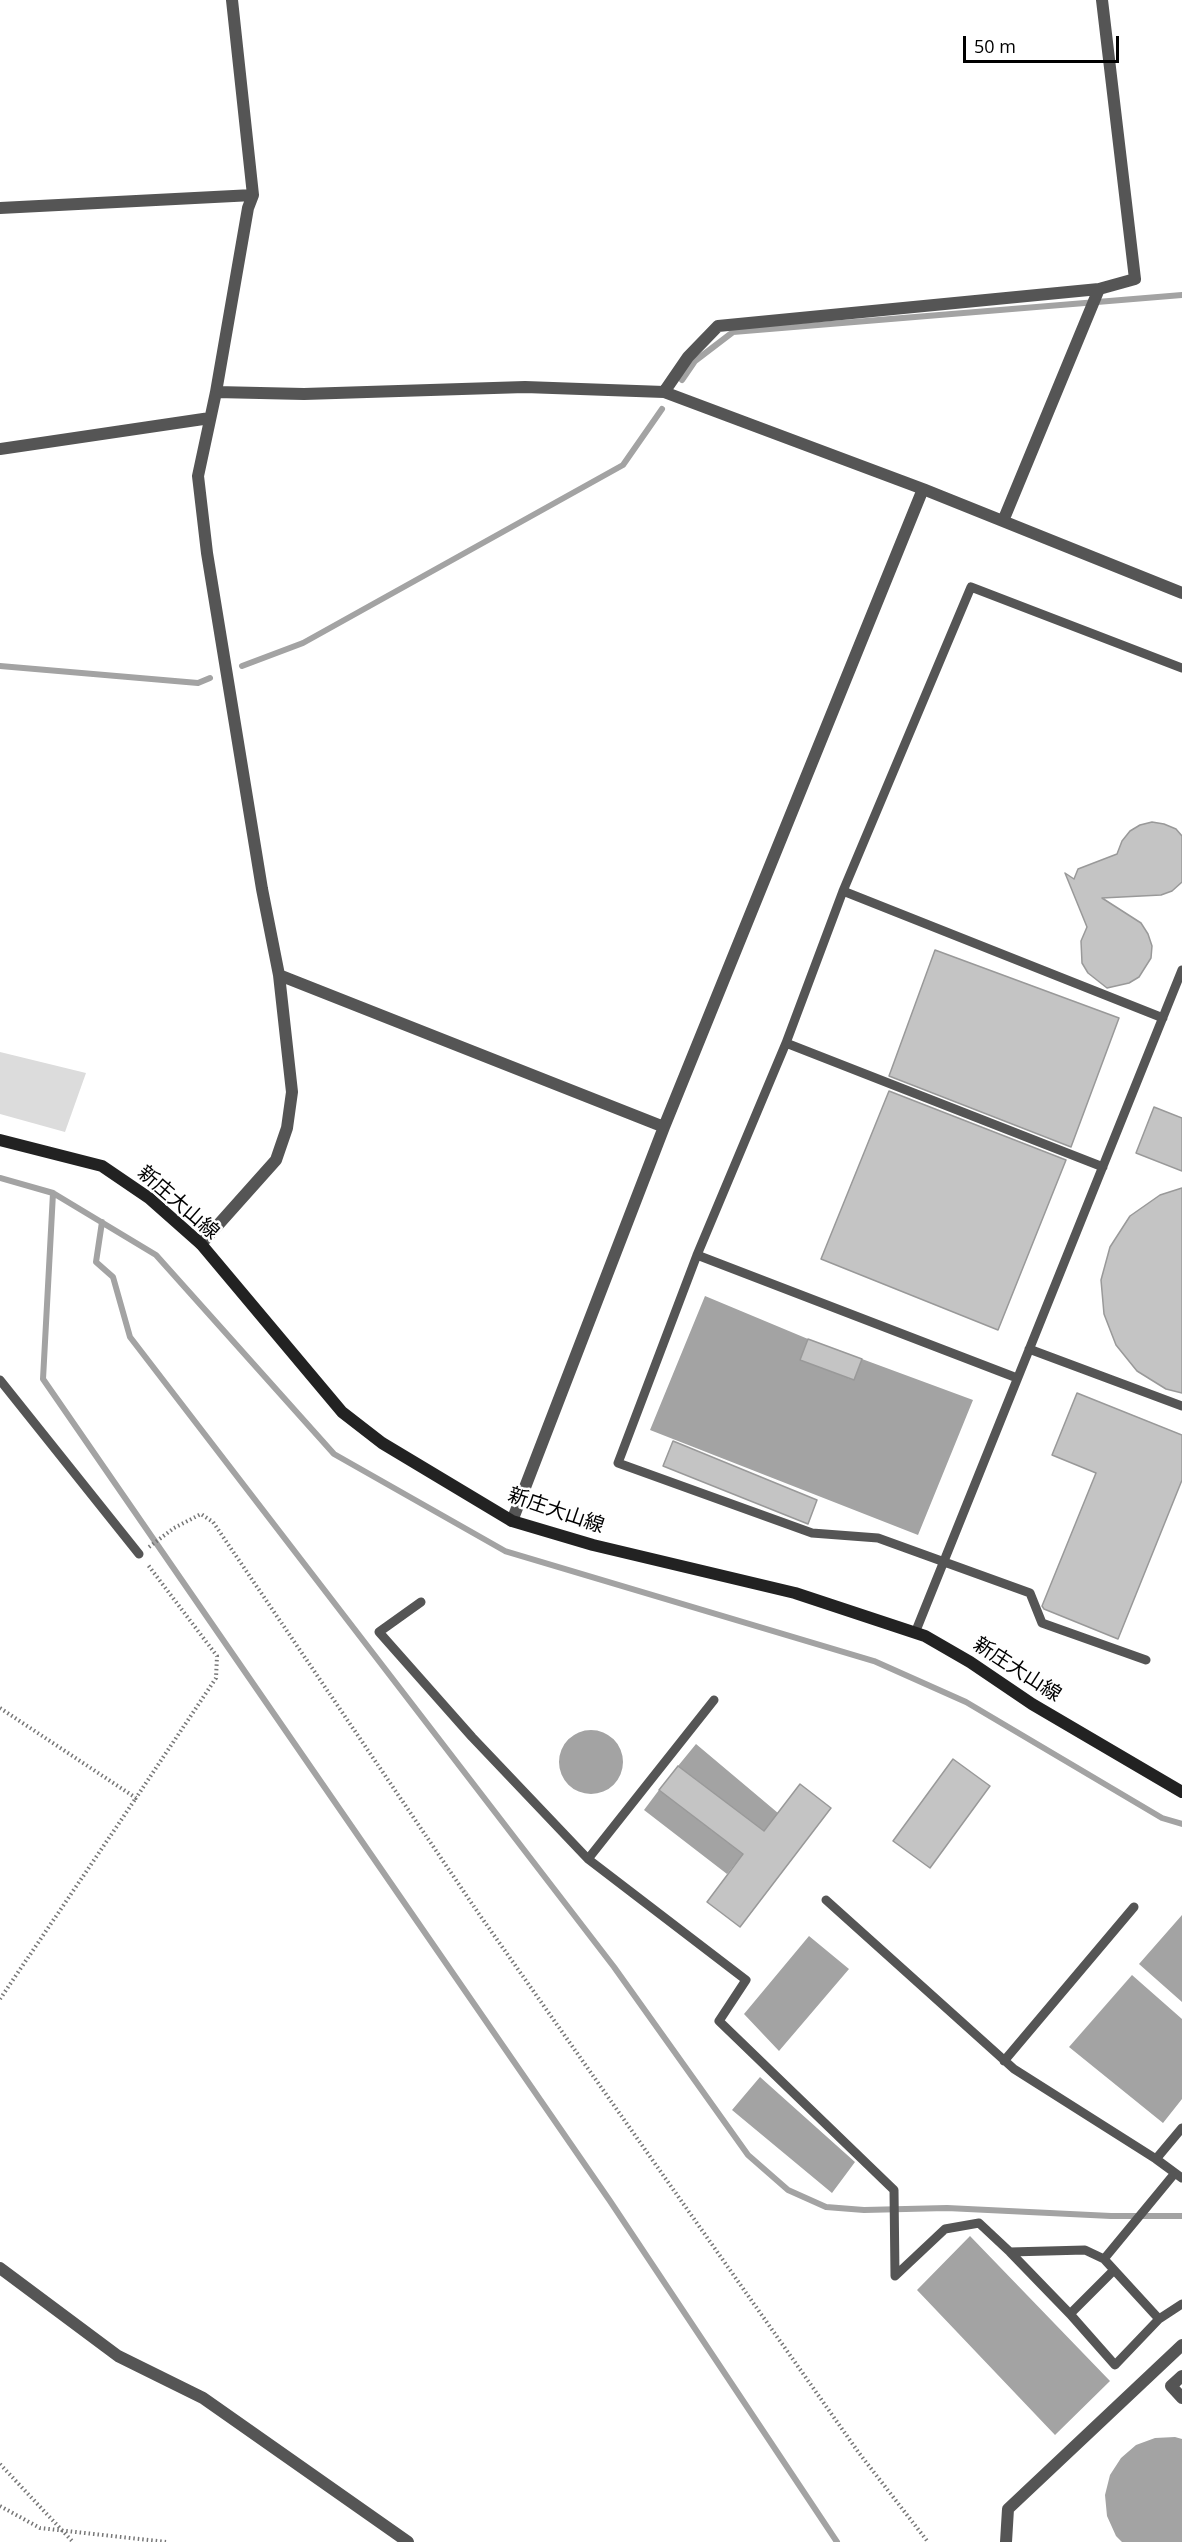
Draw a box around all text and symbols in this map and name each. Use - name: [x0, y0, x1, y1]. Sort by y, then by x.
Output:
- scale bar: [966, 24, 1122, 62]
- text: 50 m: [974, 34, 1016, 58]
- street label: 新庄大山線: [132, 1161, 224, 1245]
- street label: 新庄大山線: [505, 1483, 607, 1539]
- street label: 新庄大山線: [969, 1633, 1065, 1707]

